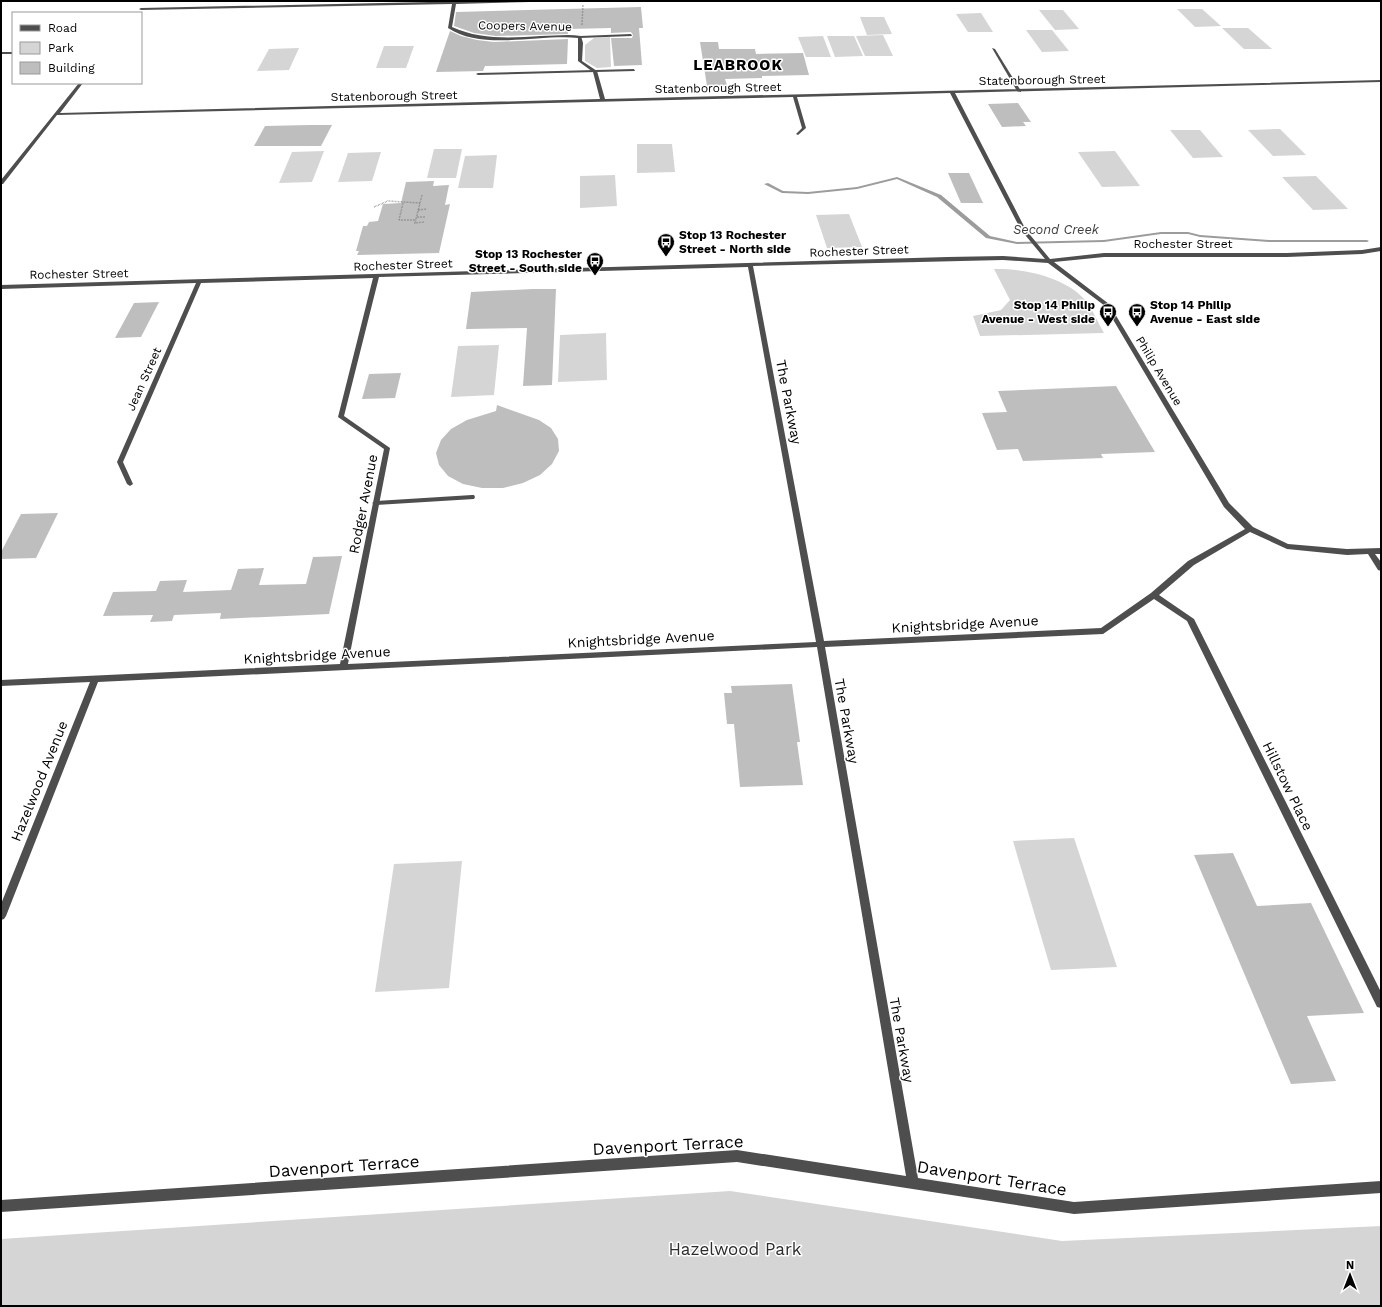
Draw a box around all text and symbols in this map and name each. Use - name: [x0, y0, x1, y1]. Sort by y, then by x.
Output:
- legend: [12, 12, 142, 84]
- street label: Coopers Avenue: [478, 18, 572, 34]
- text: Road: [48, 21, 77, 35]
- text: Park: [48, 41, 74, 55]
- district label: LEABROOK: [693, 56, 783, 74]
- text: Building: [48, 61, 95, 75]
- street label: Statenborough Street: [979, 72, 1105, 88]
- street label: Statenborough Street: [655, 80, 781, 96]
- street label: Statenborough Street: [331, 88, 457, 104]
- water label: Second Creek: [1013, 222, 1100, 237]
- place label: Stop 13 Rochester Street - North side: [679, 228, 791, 256]
- bus stop icon: Stop 13 Rochester Street - North side: [656, 232, 676, 257]
- street label: Rochester Street: [1133, 237, 1233, 251]
- street label: Rochester Street: [809, 242, 909, 260]
- place label: Stop 13 Rochester Street - South side: [469, 247, 583, 275]
- bus stop icon: Stop 13 Rochester Street - South side: [585, 251, 605, 276]
- street label: Rochester Street: [353, 256, 453, 274]
- street label: Rochester Street: [29, 266, 129, 282]
- place label: Stop 14 Philip Avenue - West side: [981, 298, 1095, 326]
- place label: Stop 14 Philip Avenue - East side: [1150, 298, 1260, 326]
- bus stop icon: Stop 14 Philip Avenue - West side: [1098, 302, 1118, 327]
- bus stop icon: Stop 14 Philip Avenue - East side: [1127, 302, 1147, 327]
- street label: Philip Avenue: [1133, 334, 1185, 408]
- street label: Jean Street: [124, 345, 164, 413]
- street label: The Parkway: [773, 358, 805, 447]
- street label: Rodger Avenue: [346, 453, 380, 555]
- street label: Knightsbridge Avenue: [891, 612, 1039, 636]
- street label: Knightsbridge Avenue: [567, 627, 715, 651]
- street label: Knightsbridge Avenue: [243, 643, 391, 667]
- street label: The Parkway: [832, 677, 862, 766]
- street label: Hazelwood Avenue: [8, 718, 70, 844]
- street label: Hillstow Place: [1260, 739, 1316, 833]
- street label: The Parkway: [887, 996, 917, 1085]
- street label: Davenport Terrace: [592, 1131, 744, 1159]
- street label: Davenport Terrace: [268, 1151, 420, 1181]
- street label: Davenport Terrace: [916, 1156, 1068, 1200]
- park label: Hazelwood Park: [668, 1239, 802, 1259]
- north arrow: [1330, 1255, 1370, 1295]
- text: N: [1346, 1259, 1354, 1272]

